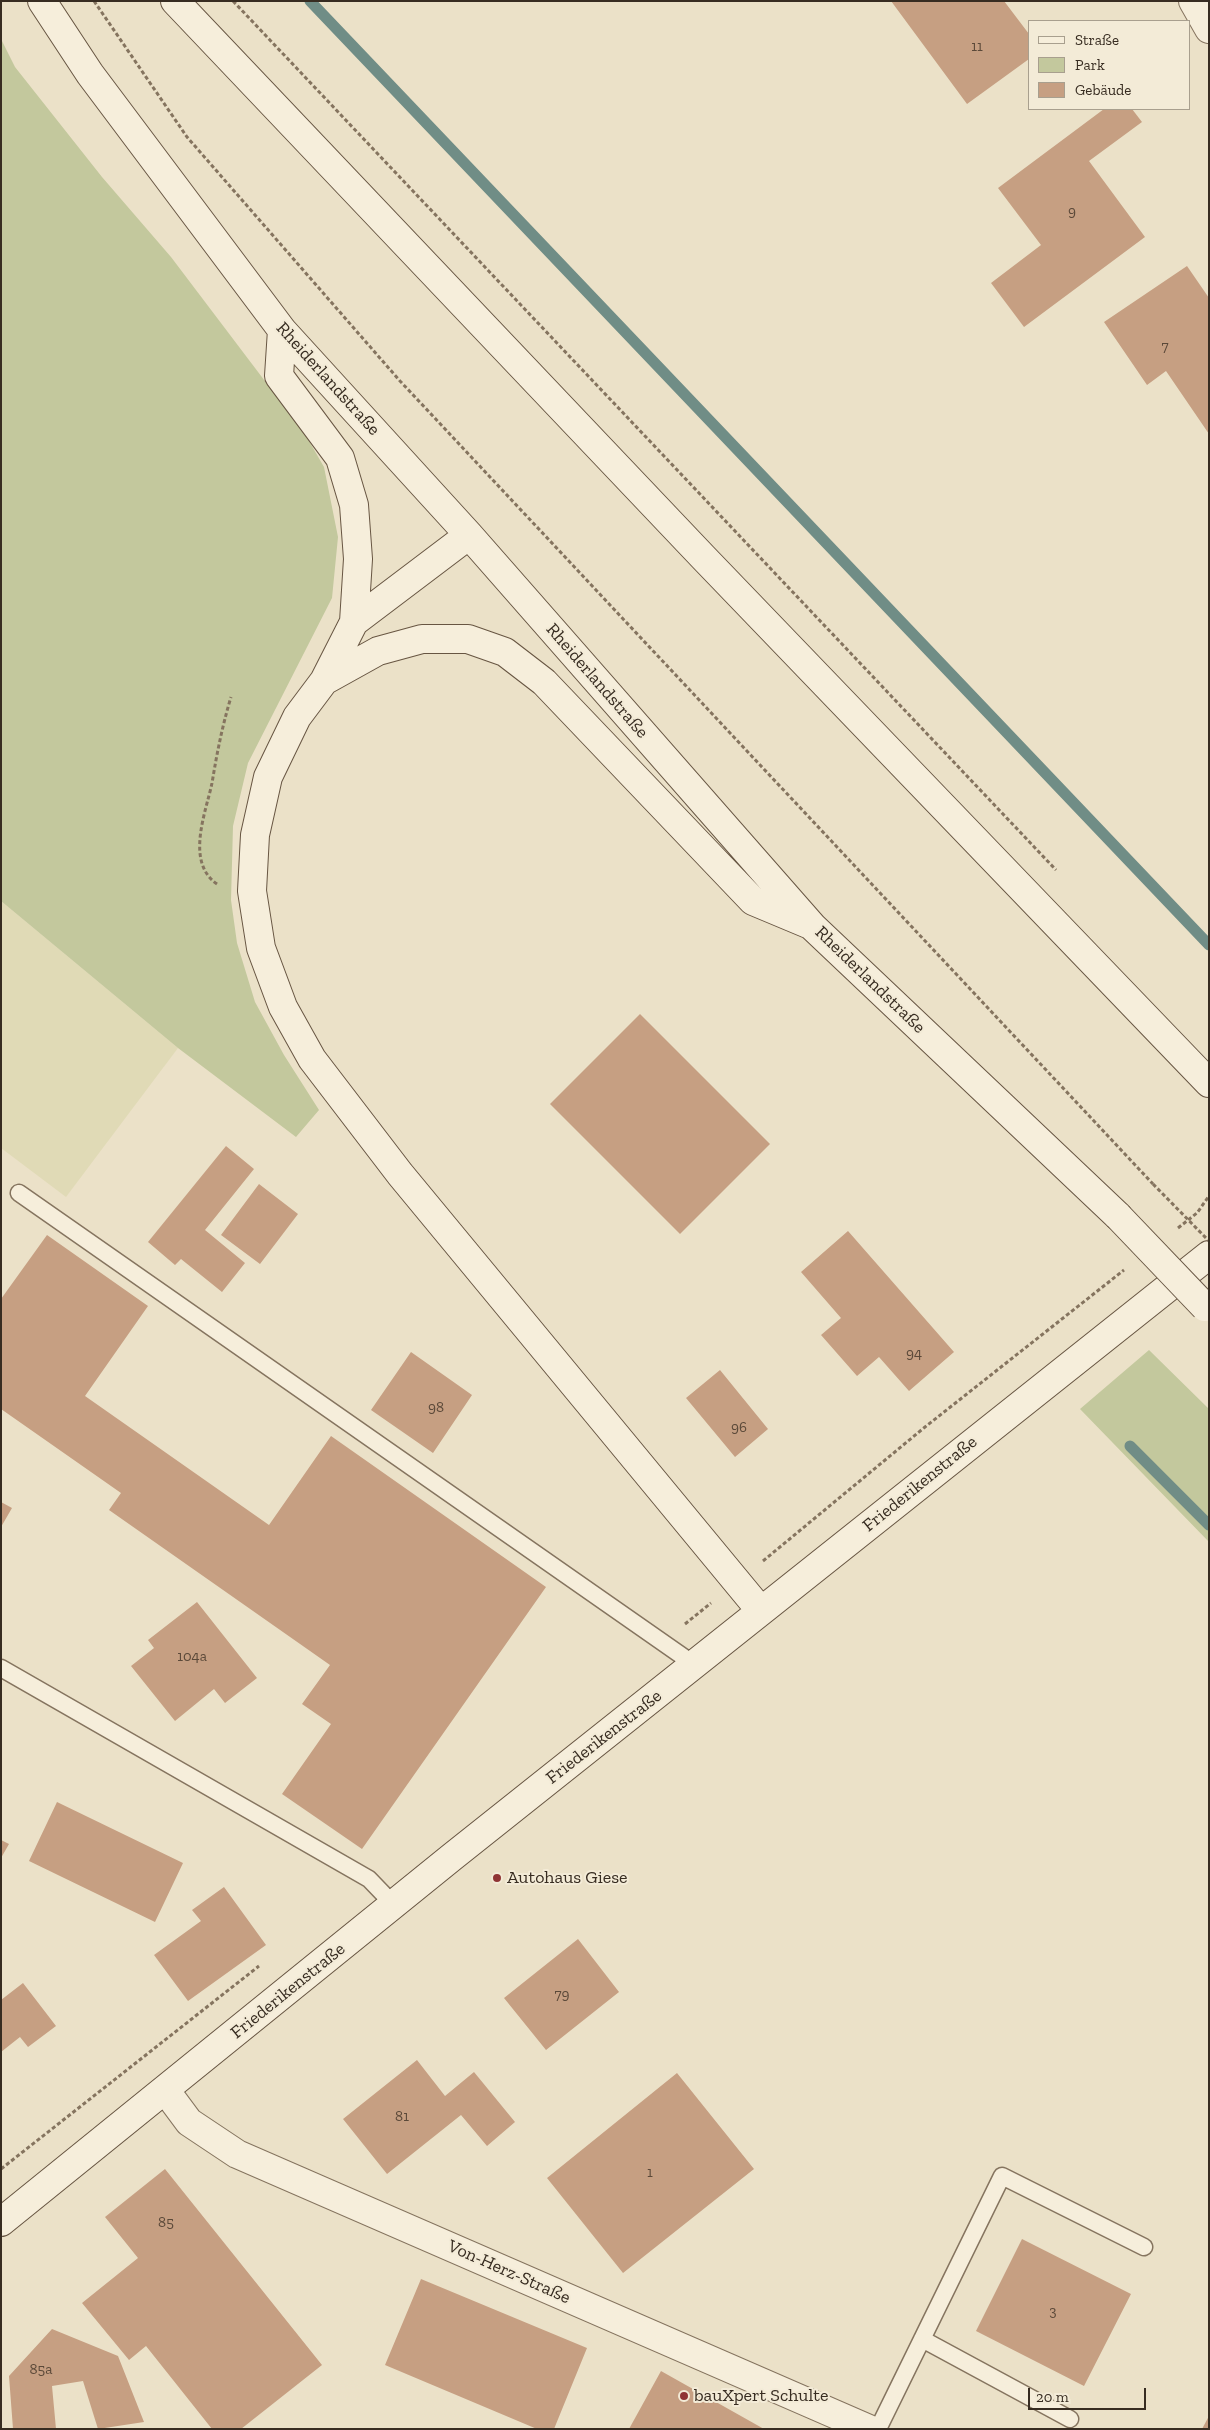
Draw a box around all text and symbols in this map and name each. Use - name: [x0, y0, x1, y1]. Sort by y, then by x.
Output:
- legend: [1028, 20, 1190, 110]
- text: Straße: [1075, 31, 1119, 49]
- house number: 11: [971, 38, 983, 56]
- text: Park: [1075, 56, 1105, 74]
- text: Gebäude: [1075, 81, 1131, 99]
- house number: 9: [1068, 203, 1076, 221]
- street label: Rheiderlandstraße: [271, 318, 385, 440]
- house number: 7: [1161, 338, 1169, 356]
- street label: Rheiderlandstraße: [541, 619, 653, 743]
- street label: Rheiderlandstraße: [810, 922, 930, 1038]
- house number: 94: [906, 1345, 922, 1363]
- house number: 98: [428, 1399, 444, 1417]
- house number: 96: [731, 1419, 747, 1437]
- street label: Friederikenstraße: [858, 1431, 982, 1537]
- house number: 104a: [177, 1648, 207, 1666]
- street label: Friederikenstraße: [542, 1685, 666, 1789]
- place label: Autohaus Giese: [507, 1867, 627, 1889]
- marker: Autohaus Giese: [491, 1872, 503, 1884]
- street label: Friederikenstraße: [226, 1938, 350, 2044]
- house number: 79: [554, 1986, 570, 2004]
- house number: 81: [395, 2108, 409, 2126]
- house number: 1: [647, 2164, 653, 2182]
- house number: 85: [158, 2214, 174, 2232]
- street label: Von-Herz-Straße: [444, 2235, 574, 2309]
- house number: 3: [1049, 2303, 1057, 2321]
- house number: 85a: [30, 2361, 52, 2379]
- scale bar: [1030, 2378, 1148, 2410]
- place label: bauXpert Schulte: [694, 2385, 828, 2407]
- text: 20 m: [1036, 2388, 1069, 2406]
- marker: bauXpert Schulte: [678, 2390, 690, 2402]

